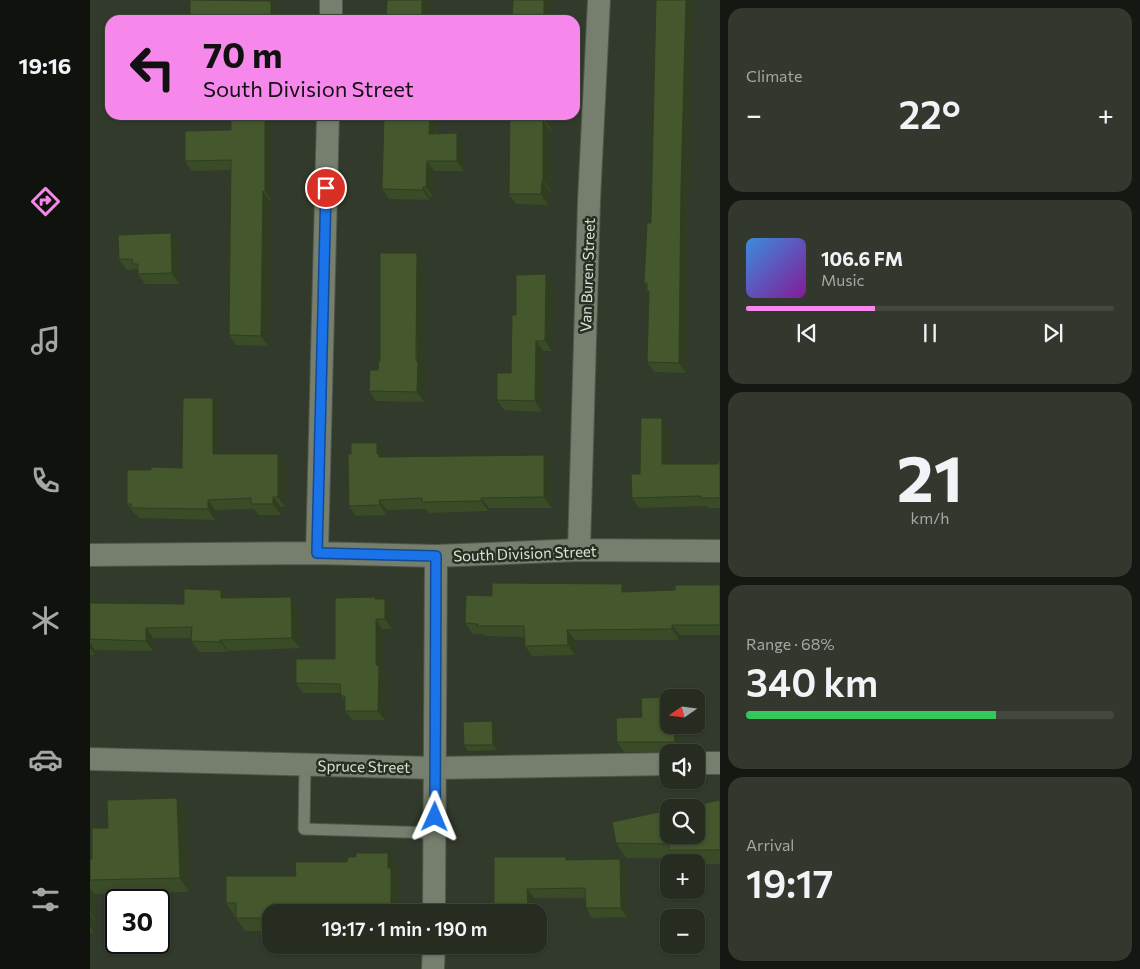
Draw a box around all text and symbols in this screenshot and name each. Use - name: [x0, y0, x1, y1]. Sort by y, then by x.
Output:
- text: 70 m: [203, 32, 283, 75]
- icon: left: [120, 35, 185, 100]
- text: 19:16: [19, 52, 71, 79]
- text: Climate: [746, 66, 802, 85]
- text: South Division Street: [203, 75, 414, 102]
- text: 22°: [899, 90, 961, 137]
- text: −: [746, 97, 762, 131]
- text: +: [1098, 97, 1114, 131]
- pin: [305, 167, 347, 209]
- icon: arrive: [312, 174, 340, 202]
- icon: directions: [28, 184, 63, 219]
- street label: Van Buren Street: [576, 218, 598, 332]
- text: 106.6 FM: [821, 247, 903, 270]
- text: Music: [821, 270, 865, 289]
- icon: previous: [793, 319, 821, 347]
- icon: pause: [916, 319, 944, 347]
- icon: next: [1039, 319, 1067, 347]
- icon: music: [28, 323, 63, 358]
- text: 21: [897, 436, 963, 515]
- icon: phone: [28, 463, 63, 498]
- text: km/h: [911, 508, 949, 527]
- street label: South Division Street: [453, 541, 597, 565]
- icon: climate: [28, 603, 63, 638]
- text: Range · 68%: [746, 634, 835, 653]
- text: 340 km: [746, 658, 878, 705]
- north arrow: [660, 689, 705, 734]
- map controls: [660, 689, 705, 954]
- icon: car: [28, 742, 63, 777]
- button: sound: [660, 744, 705, 789]
- street label: Spruce Street: [318, 756, 410, 776]
- position arrow: [408, 790, 460, 842]
- button: search: [660, 799, 705, 844]
- text: Arrival: [746, 835, 794, 854]
- button: +: [660, 854, 705, 899]
- text: 19:17: [746, 859, 833, 906]
- icon: filters: [28, 882, 63, 917]
- speed limit sign: 30: [105, 889, 170, 954]
- button: −: [660, 909, 705, 954]
- text: 19:17 · 1 min · 190 m: [322, 917, 487, 940]

